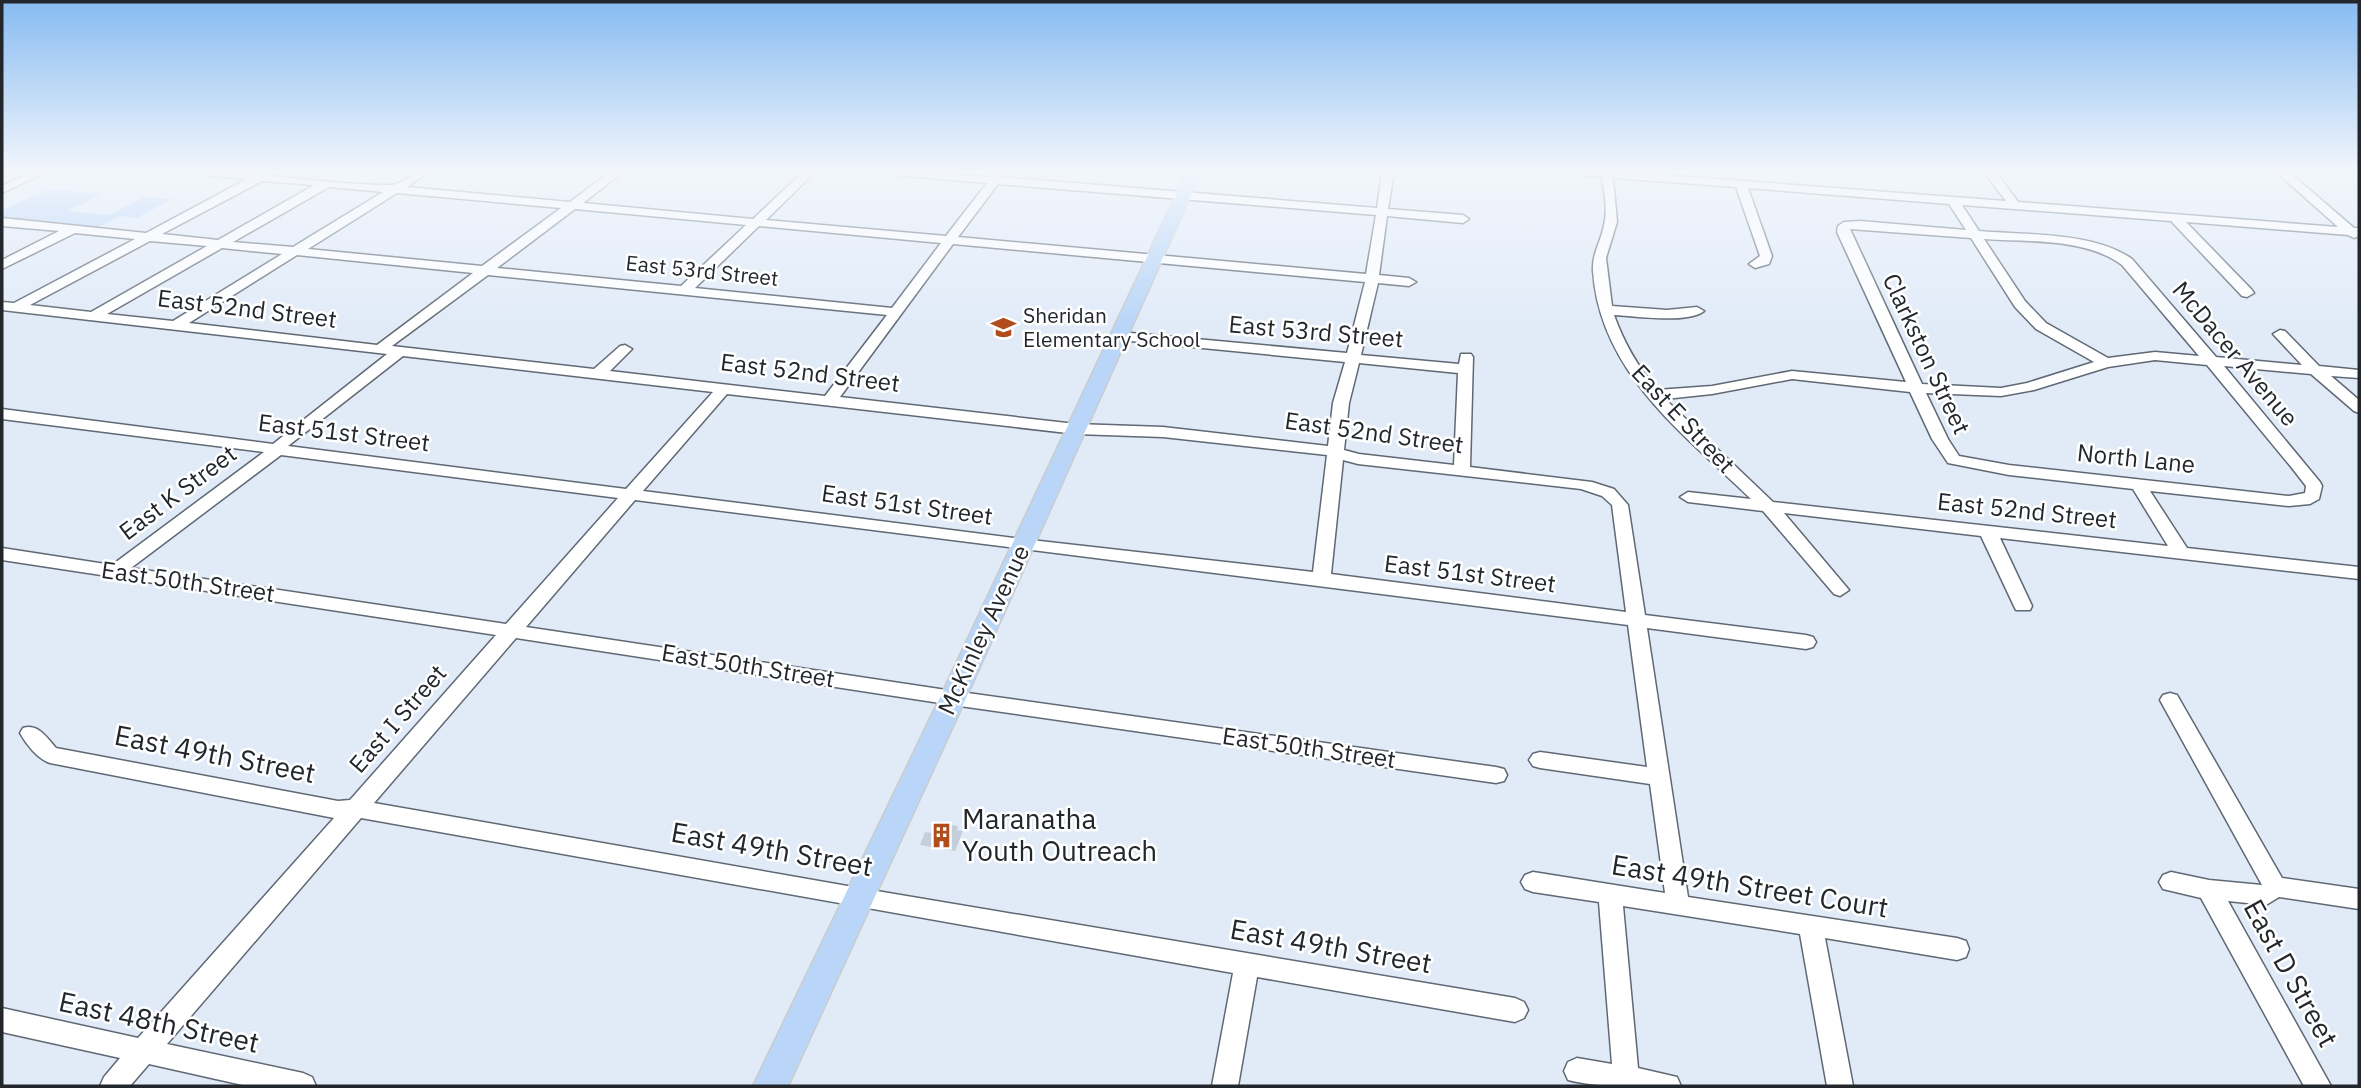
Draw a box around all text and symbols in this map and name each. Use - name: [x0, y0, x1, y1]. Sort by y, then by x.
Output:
- street label: East 53rd Street: [624, 248, 780, 292]
- street label: Clarkston Street: [1876, 268, 1978, 439]
- street label: McDacer Avenue: [2166, 274, 2306, 433]
- street label: East 52nd Street: [156, 281, 339, 335]
- place label: Sheridan Elementary School: [1023, 301, 1200, 353]
- street label: East 53rd Street: [1227, 307, 1405, 355]
- school or university icon: Sheridan Elementary School: [989, 314, 1017, 342]
- street label: East 52nd Street: [719, 345, 902, 399]
- street label: East E Street: [1625, 357, 1742, 480]
- street label: East 52nd Street: [1283, 404, 1466, 460]
- street label: East 51st Street: [256, 406, 432, 458]
- street label: North Lane: [2075, 436, 2197, 480]
- street label: East K Street: [112, 438, 243, 547]
- street label: East 51st Street: [819, 476, 995, 532]
- street label: East 52nd Street: [1936, 485, 2118, 535]
- street label: McKinley Avenue: [930, 540, 1036, 720]
- street label: East 51st Street: [1382, 547, 1558, 599]
- street label: East 50th Street: [99, 553, 277, 609]
- street label: East 50th Street: [659, 636, 837, 694]
- street label: East I Street: [341, 657, 453, 779]
- street label: East 49th Street: [111, 716, 319, 791]
- street label: East 50th Street: [1220, 719, 1398, 775]
- place label: Maranatha Youth Outreach: [962, 800, 1157, 869]
- street label: East 49th Street: [668, 813, 876, 884]
- building icon: Maranatha Youth Outreach: [928, 821, 956, 849]
- street label: East 49th Street Court: [1609, 845, 1891, 926]
- street label: East D Street: [2236, 892, 2347, 1053]
- street label: East 49th Street: [1227, 910, 1435, 981]
- street label: East 48th Street: [56, 982, 263, 1061]

